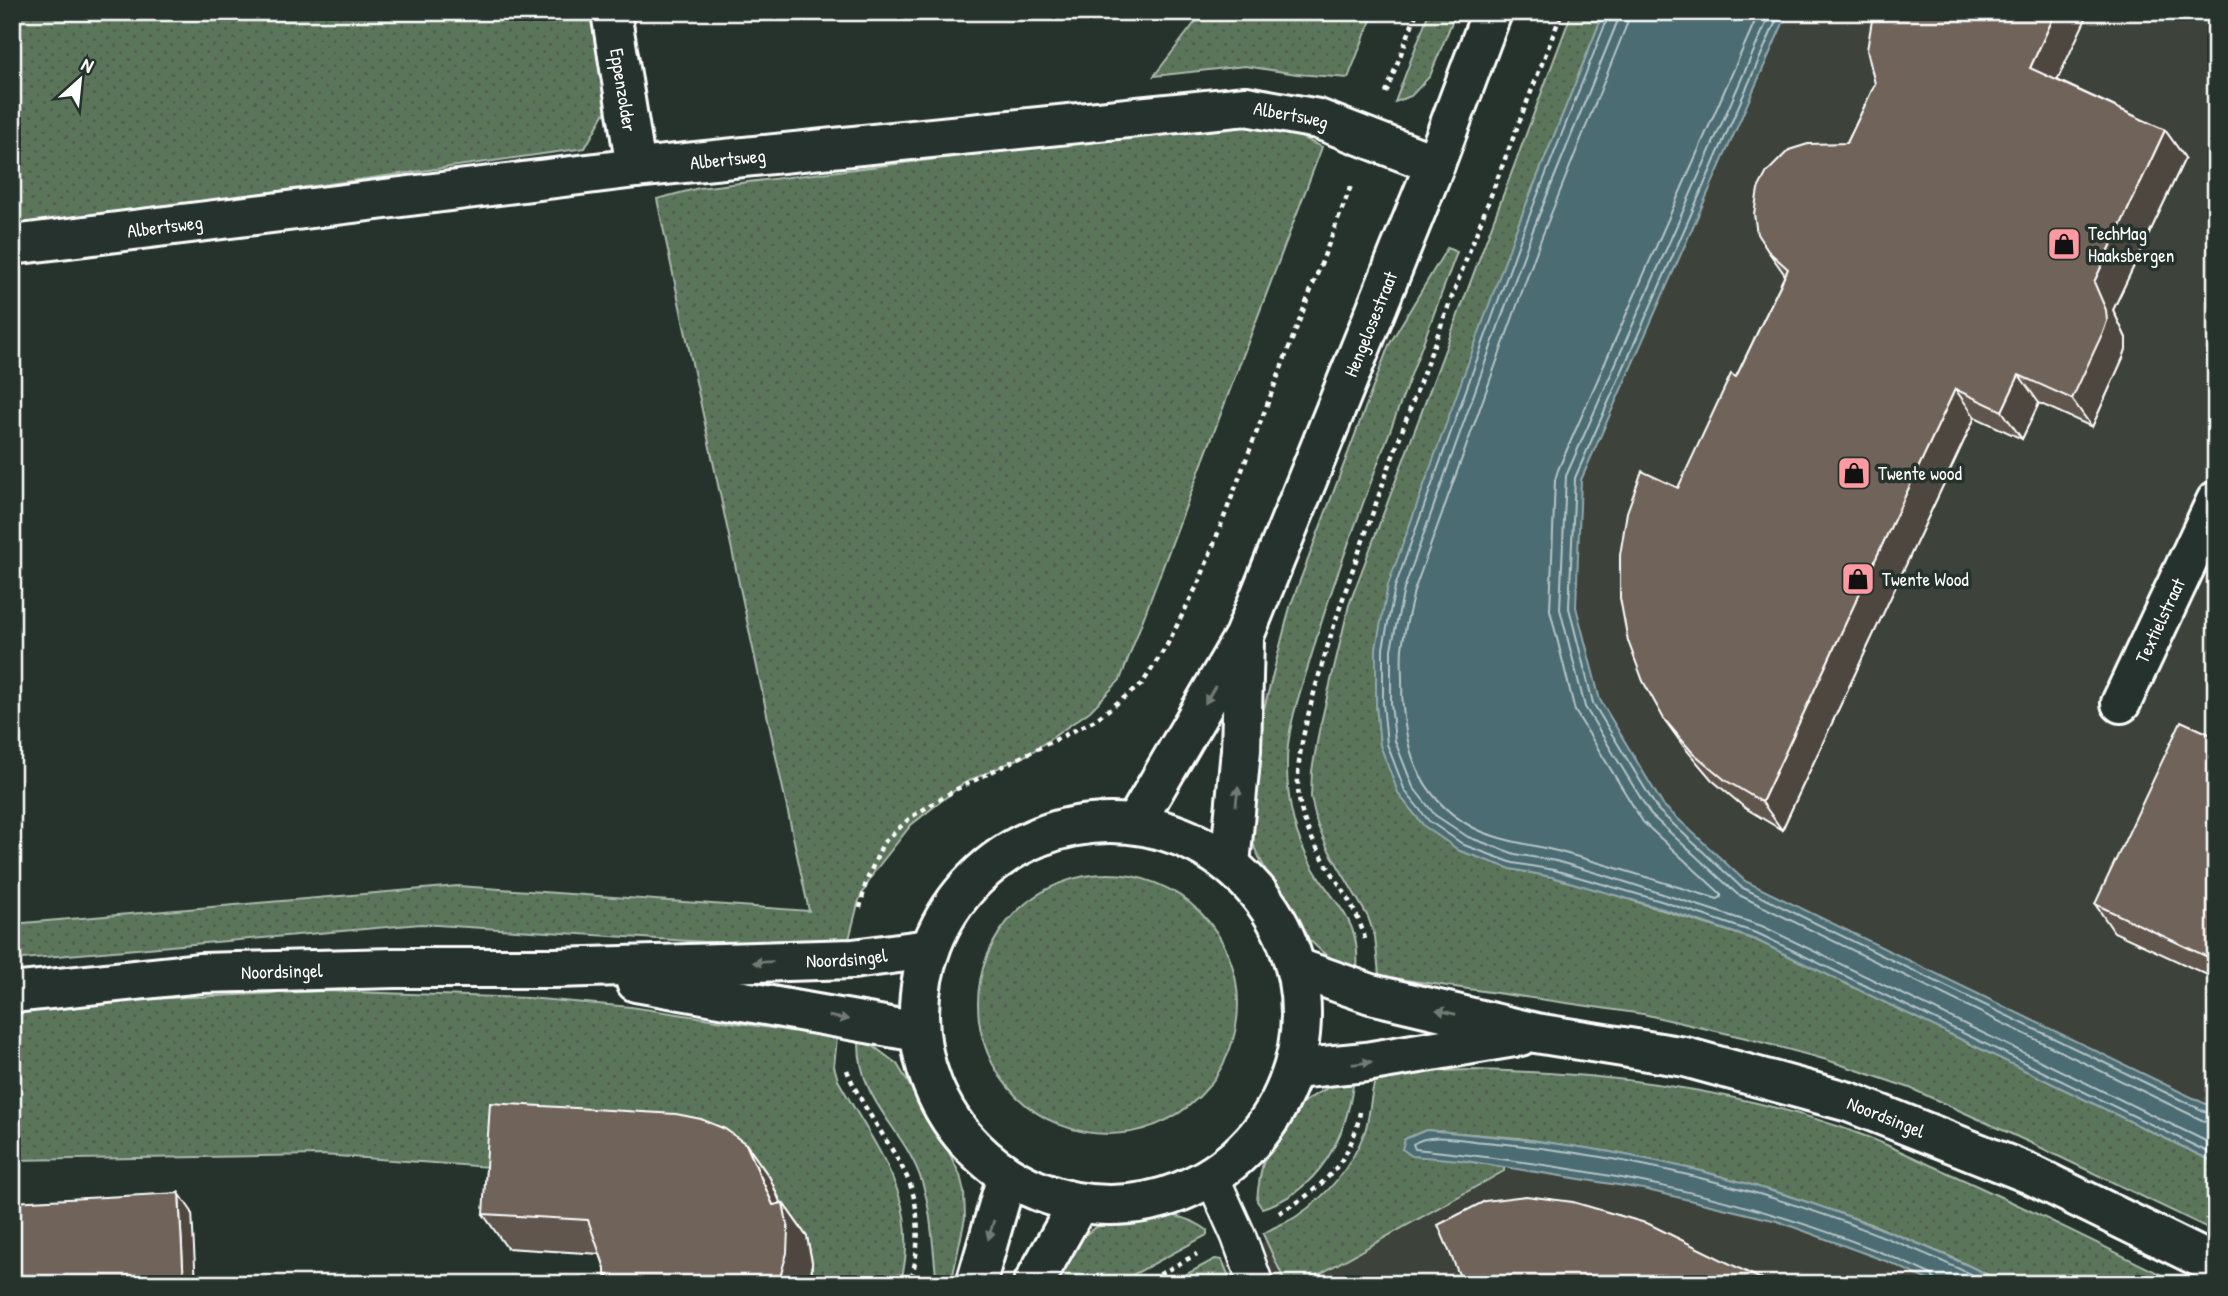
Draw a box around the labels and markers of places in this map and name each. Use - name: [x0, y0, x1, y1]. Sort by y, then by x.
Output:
- place label: TechMag Haaksbergen: [2088, 220, 2174, 268]
- shop icon: TechMag Haaksbergen: [2045, 225, 2083, 263]
- shop icon: Twente wood: [1835, 454, 1873, 492]
- place label: Twente wood: [1878, 460, 1962, 486]
- shop icon: Twente Wood: [1839, 560, 1877, 598]
- place label: Twente Wood: [1882, 566, 1969, 592]

